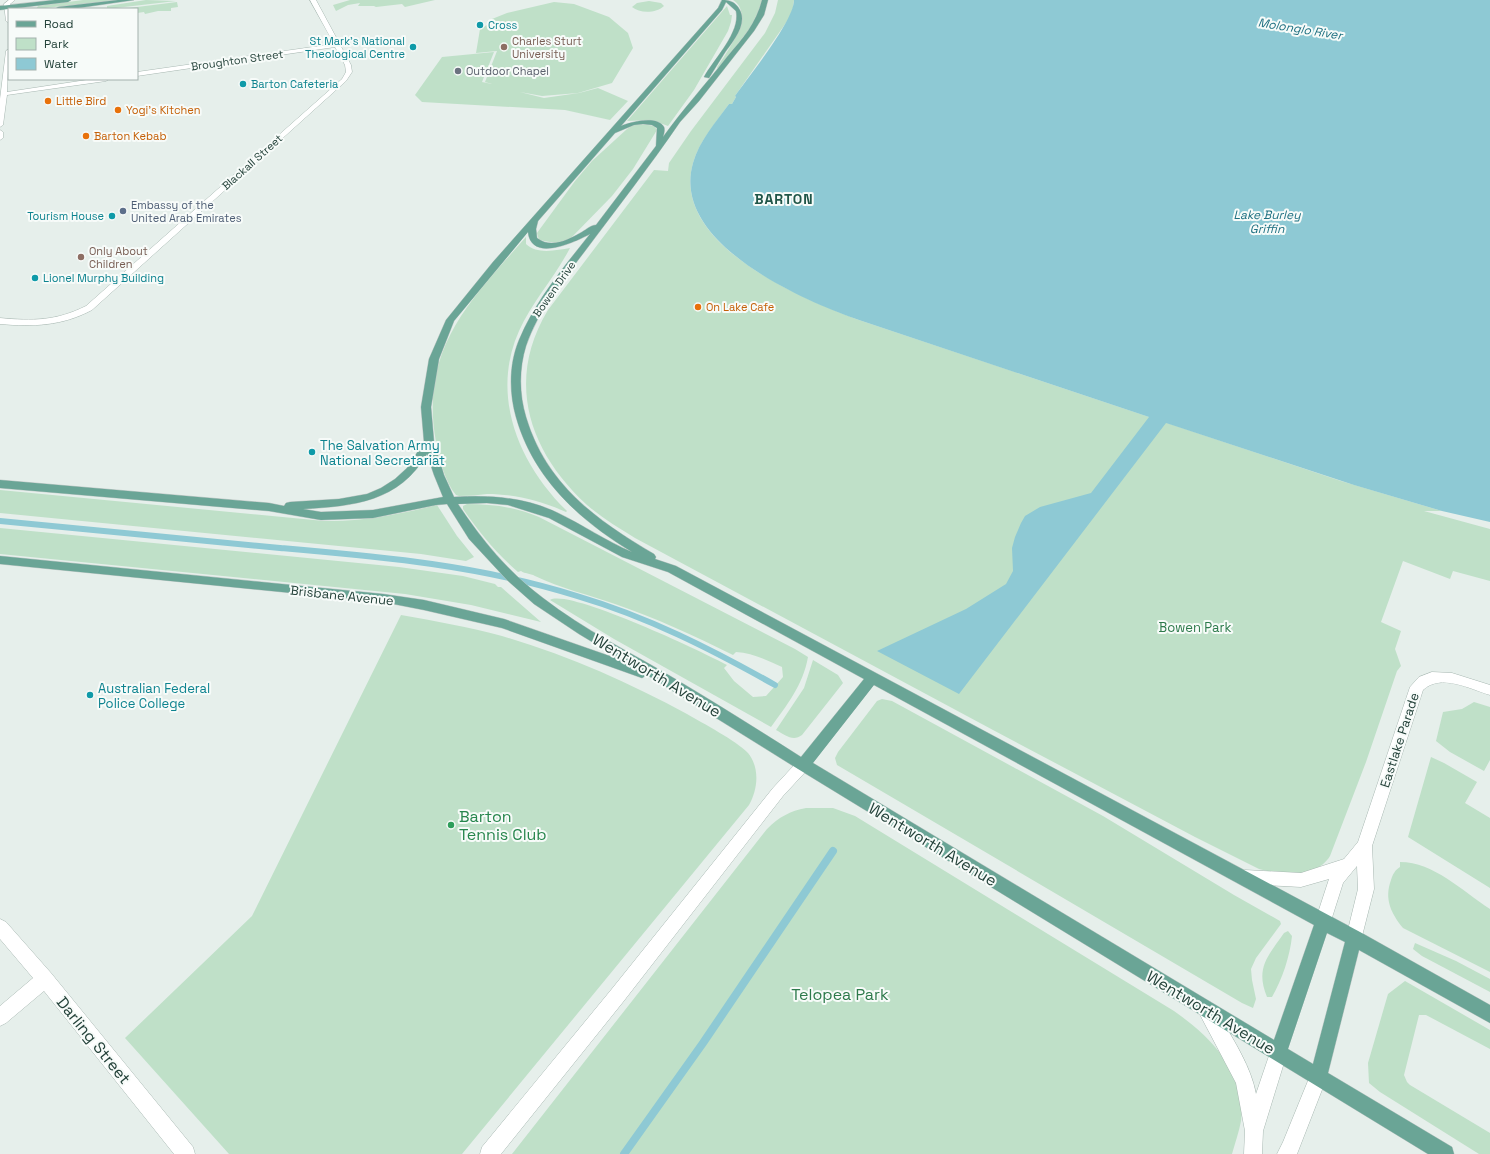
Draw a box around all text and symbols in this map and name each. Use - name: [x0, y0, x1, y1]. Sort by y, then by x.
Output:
- legend: [8, 8, 138, 80]
- water label: Molonglo River: [1257, 14, 1345, 44]
- text: Road: [44, 16, 73, 32]
- place label: Cross: [488, 18, 518, 32]
- marker: Cross: [475, 20, 485, 30]
- place label: St Mark's National Theological Centre: [305, 34, 405, 61]
- place label: Charles Sturt University: [512, 34, 582, 61]
- text: Park: [44, 36, 69, 52]
- marker: St Mark's National Theological Centre: [408, 42, 418, 52]
- marker: Charles Sturt University: [499, 42, 509, 52]
- street label: Broughton Street: [190, 47, 284, 73]
- text: Water: [44, 56, 78, 72]
- place label: Outdoor Chapel: [466, 64, 549, 78]
- marker: Outdoor Chapel: [453, 66, 463, 76]
- place label: Barton Cafeteria: [251, 77, 339, 91]
- marker: Barton Cafeteria: [238, 79, 248, 89]
- place label: Little Bird: [56, 94, 106, 108]
- marker: Little Bird: [43, 96, 53, 106]
- place label: Yogi's Kitchen: [126, 103, 201, 117]
- marker: Yogi's Kitchen: [113, 105, 123, 115]
- place label: Barton Kebab: [94, 129, 166, 143]
- marker: Barton Kebab: [81, 131, 91, 141]
- street label: Blackall Street: [219, 131, 285, 193]
- district label: BARTON: [754, 190, 814, 208]
- place label: Embassy of the United Arab Emirates: [131, 198, 242, 225]
- marker: Embassy of the United Arab Emirates: [118, 206, 128, 216]
- water label: Lake Burley Griffin: [1234, 207, 1301, 237]
- place label: Tourism House: [27, 209, 104, 223]
- marker: Tourism House: [107, 211, 117, 221]
- place label: Only About Children: [89, 244, 148, 271]
- marker: Only About Children: [76, 252, 86, 262]
- street label: Bowen Drive: [530, 258, 578, 320]
- place label: Lionel Murphy Building: [43, 271, 164, 285]
- marker: Lionel Murphy Building: [30, 273, 40, 283]
- place label: On Lake Cafe: [706, 300, 774, 314]
- marker: On Lake Cafe: [693, 302, 703, 312]
- place label: The Salvation Army National Secretariat: [320, 437, 445, 469]
- marker: The Salvation Army National Secretariat: [307, 447, 317, 457]
- street label: Brisbane Avenue: [289, 582, 395, 609]
- park label: Bowen Park: [1159, 619, 1231, 636]
- street label: Wentworth Avenue: [589, 629, 725, 722]
- place label: Australian Federal Police College: [98, 680, 210, 712]
- marker: Australian Federal Police College: [85, 690, 95, 700]
- street label: Eastlake Parade: [1376, 690, 1423, 790]
- street label: Wentworth Avenue: [865, 798, 1001, 891]
- place label: Barton Tennis Club: [459, 806, 547, 845]
- marker: Barton Tennis Club: [446, 820, 456, 830]
- street label: Wentworth Avenue: [1143, 966, 1279, 1059]
- park label: Telopea Park: [791, 984, 889, 1005]
- street label: Darling Street: [52, 992, 135, 1088]

